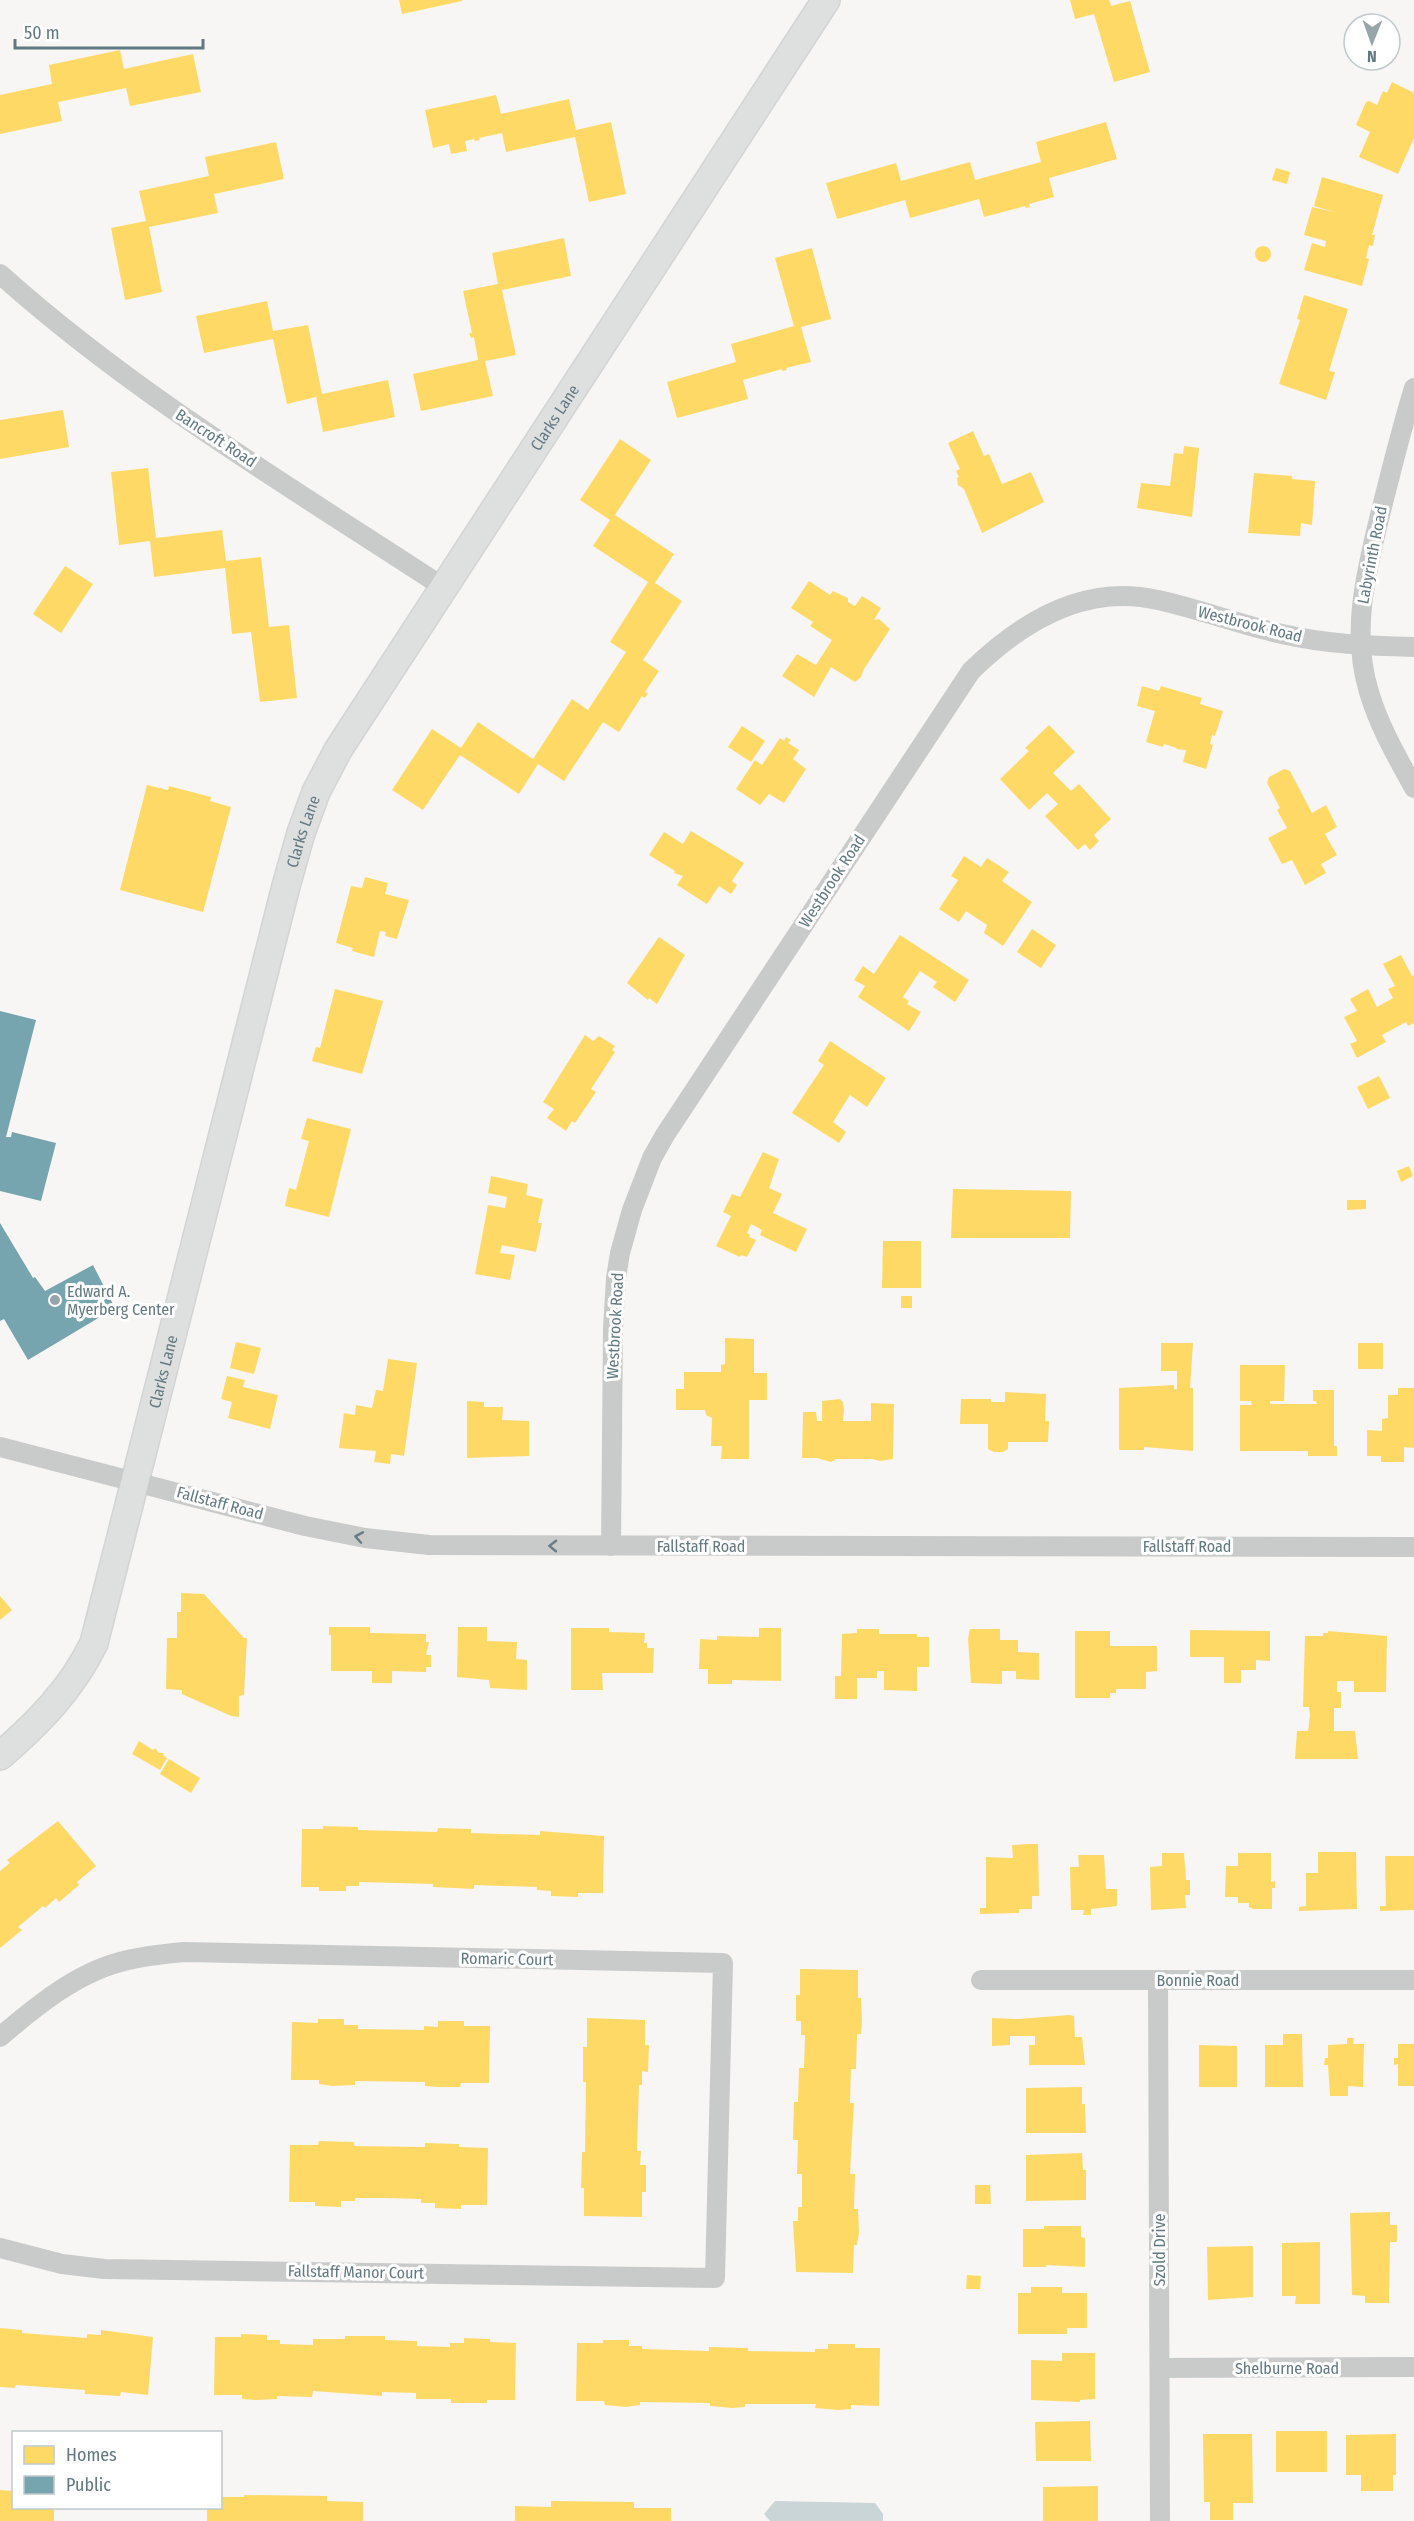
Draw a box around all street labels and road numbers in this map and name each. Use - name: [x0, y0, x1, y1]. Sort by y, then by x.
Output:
- street label: Clarks Lane: [526, 381, 583, 454]
- street label: Bancroft Road: [172, 405, 260, 471]
- street label: Labyrinth Road: [1353, 505, 1391, 605]
- street label: Westbrook Road: [1196, 602, 1304, 646]
- street label: Clarks Lane: [282, 793, 323, 870]
- street label: Westbrook Road: [795, 831, 869, 931]
- street label: Westbrook Road: [603, 1272, 627, 1380]
- street label: Clarks Lane: [144, 1333, 181, 1410]
- street label: Fallstaff Road: [175, 1482, 265, 1524]
- street label: Fallstaff Road: [657, 1537, 745, 1556]
- street label: Fallstaff Road: [1143, 1537, 1231, 1556]
- street label: Romaric Court: [460, 1949, 554, 1969]
- street label: Bonnie Road: [1157, 1971, 1239, 1990]
- street label: Szold Drive: [1150, 2214, 1169, 2286]
- street label: Fallstaff Manor Court: [288, 2261, 425, 2283]
- street label: Shelburne Road: [1235, 2359, 1339, 2378]

